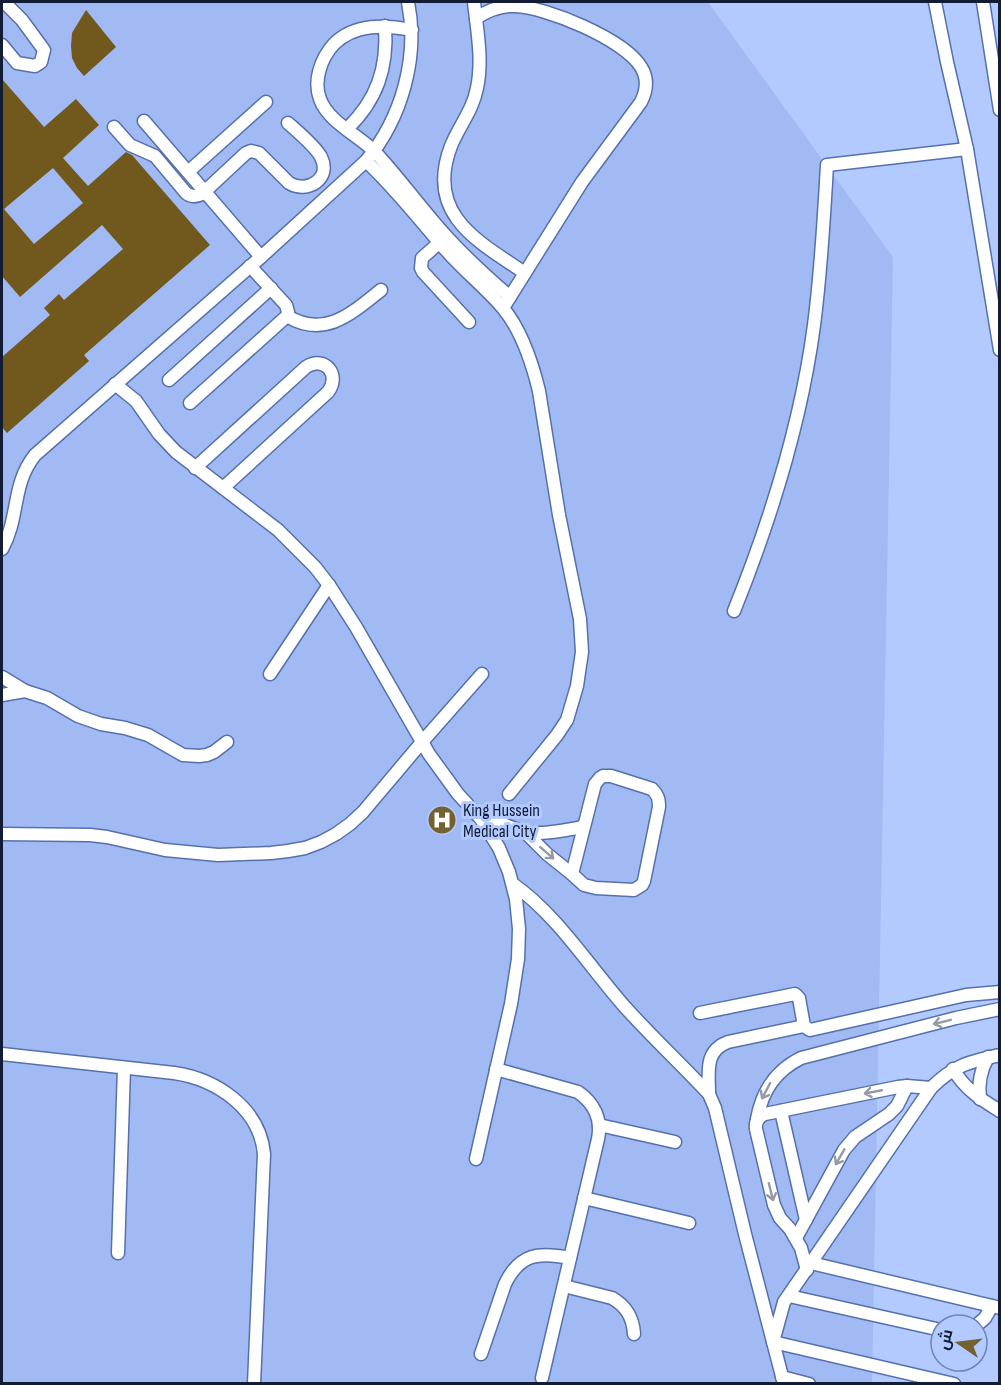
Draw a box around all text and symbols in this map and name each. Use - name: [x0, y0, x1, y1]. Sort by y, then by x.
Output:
- place label: King Hussein Medical City: [463, 800, 540, 842]
- hospital icon: King Hussein Medical City: [426, 804, 458, 836]
- one-way arrow: [539, 847, 555, 860]
- one-way arrow: [933, 1016, 952, 1028]
- one-way arrow: [760, 1082, 772, 1099]
- one-way arrow: [864, 1087, 884, 1098]
- one-way arrow: [834, 1148, 846, 1165]
- one-way arrow: [766, 1182, 778, 1201]
- north arrow: [929, 1313, 989, 1373]
- text: ش: [934, 1327, 958, 1352]

